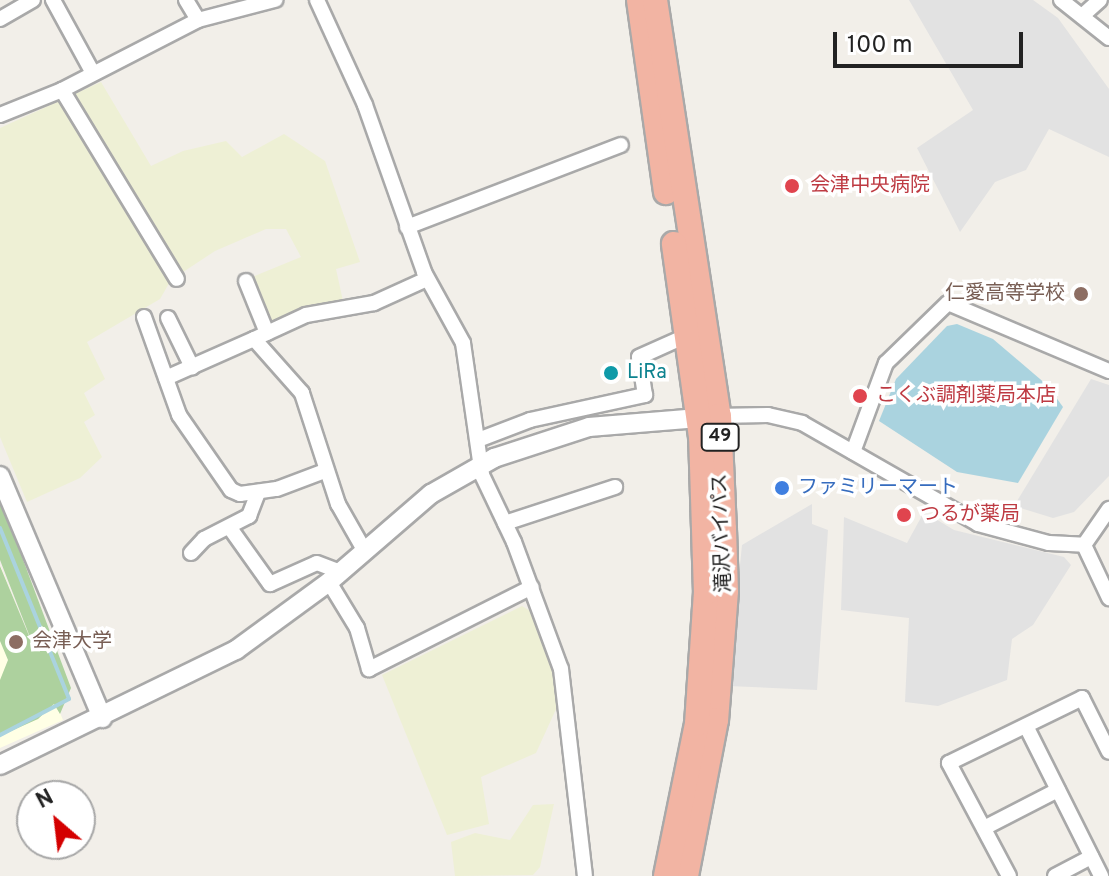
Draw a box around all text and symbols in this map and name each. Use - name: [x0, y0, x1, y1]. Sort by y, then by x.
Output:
- scale bar: [837, 16, 1027, 66]
- text: 100 m: [847, 31, 913, 61]
- place label: 会津中央病院: [810, 174, 930, 198]
- marker: 会津中央病院: [781, 175, 803, 197]
- place label: 仁愛高等学校: [945, 282, 1065, 306]
- marker: 仁愛高等学校: [1072, 285, 1090, 303]
- place label: LiRa: [627, 361, 667, 385]
- marker: LiRa: [602, 364, 620, 382]
- place label: こくぶ調剤薬局本店: [876, 384, 1056, 408]
- marker: こくぶ調剤薬局本店: [851, 387, 869, 405]
- road number: 49: [700, 423, 740, 451]
- street label: 滝沢バイパス: [709, 473, 737, 593]
- place label: ファミリーマート: [798, 476, 958, 500]
- marker: ファミリーマート: [773, 479, 791, 497]
- place label: つるが薬局: [920, 503, 1020, 527]
- marker: つるが薬局: [895, 506, 913, 524]
- place label: 会津大学: [32, 630, 112, 654]
- marker: 会津大学: [7, 633, 25, 651]
- north arrow: [16, 780, 96, 860]
- text: N: [32, 785, 59, 816]

